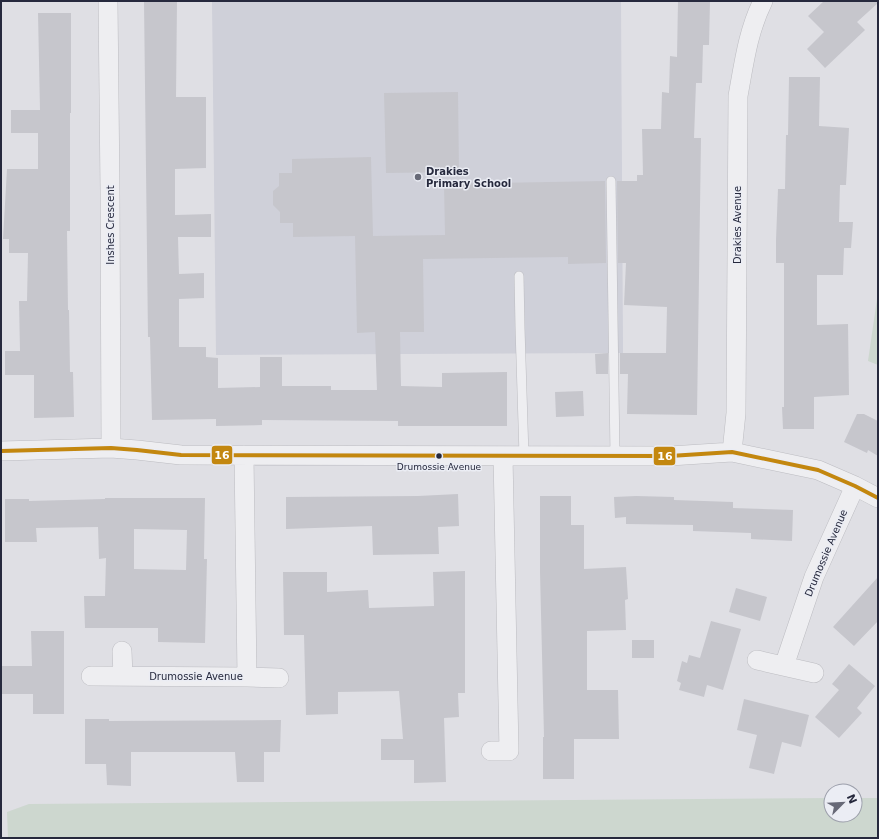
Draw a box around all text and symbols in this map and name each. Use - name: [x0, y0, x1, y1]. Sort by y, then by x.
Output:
- place label: Drakies Primary School: [426, 166, 511, 189]
- marker: Drakies Primary School: [413, 172, 423, 182]
- street label: Inshes Crescent: [105, 185, 116, 265]
- street label: Drakies Avenue: [732, 186, 743, 264]
- line badge: 16: [211, 445, 233, 465]
- line badge: 16: [653, 446, 676, 466]
- text: 16: [214, 449, 230, 462]
- text: 16: [657, 450, 673, 463]
- marker: Drumossie Avenue: [434, 451, 444, 461]
- place label: Drumossie Avenue: [397, 462, 482, 472]
- street label: Drumossie Avenue: [803, 508, 849, 598]
- street label: Drumossie Avenue: [149, 671, 243, 682]
- north arrow: [823, 783, 863, 823]
- text: N: [844, 792, 859, 806]

